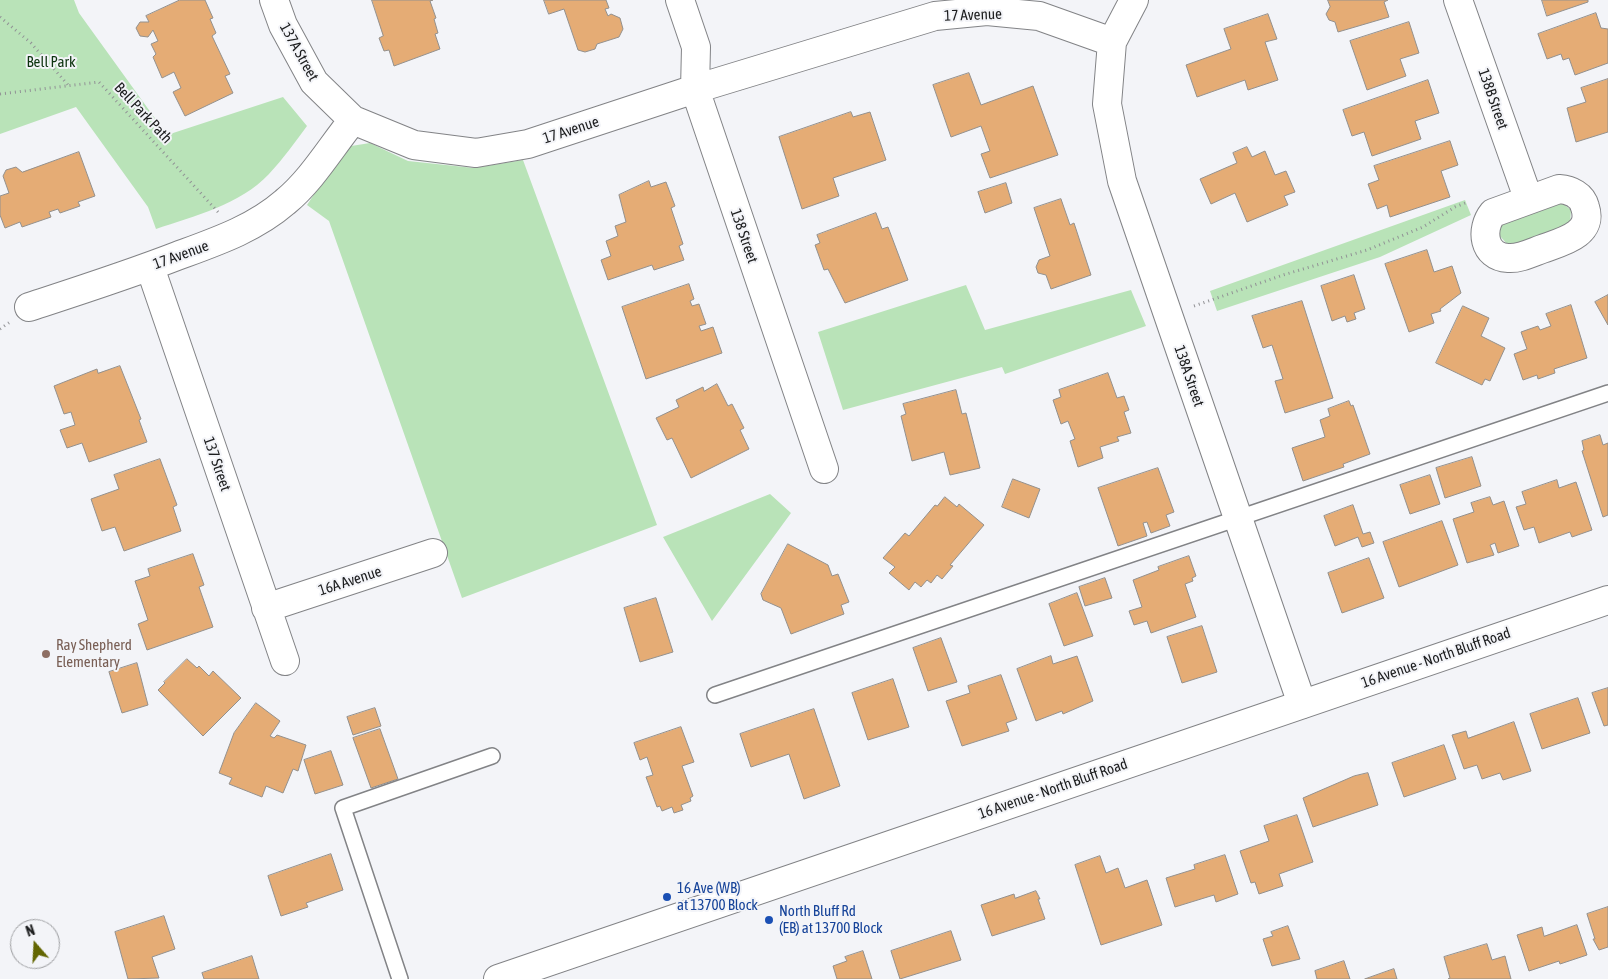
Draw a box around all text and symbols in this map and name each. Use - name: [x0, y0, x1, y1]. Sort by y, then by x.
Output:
- street label: 17 Avenue: [944, 5, 1002, 25]
- street label: 137A Street: [276, 20, 322, 84]
- park label: Bell Park: [27, 53, 75, 71]
- street label: 138B Street: [1474, 66, 1512, 132]
- street label: Bell Park Path: [110, 79, 176, 147]
- street label: 17 Avenue: [541, 113, 601, 147]
- street label: 138 Street: [726, 207, 762, 265]
- street label: 17 Avenue: [151, 237, 211, 273]
- street label: 138A Street: [1170, 343, 1208, 409]
- street label: 137 Street: [199, 435, 235, 493]
- street label: 16A Avenue: [316, 562, 384, 600]
- street label: 16 Avenue - North Bluff Road: [1359, 624, 1513, 692]
- place label: Ray Shepherd Elementary: [56, 636, 132, 671]
- marker: Ray Shepherd Elementary: [40, 648, 52, 660]
- street label: 16 Avenue - North Bluff Road: [976, 755, 1130, 823]
- place label: 16 Ave (WB) at 13700 Block: [677, 879, 758, 914]
- marker: 16 Ave (WB) at 13700 Block: [661, 891, 673, 903]
- place label: North Bluff Rd (EB) at 13700 Block: [779, 902, 883, 937]
- marker: North Bluff Rd (EB) at 13700 Block: [763, 914, 775, 926]
- north arrow: [10, 919, 60, 969]
- text: N: [24, 922, 37, 940]

